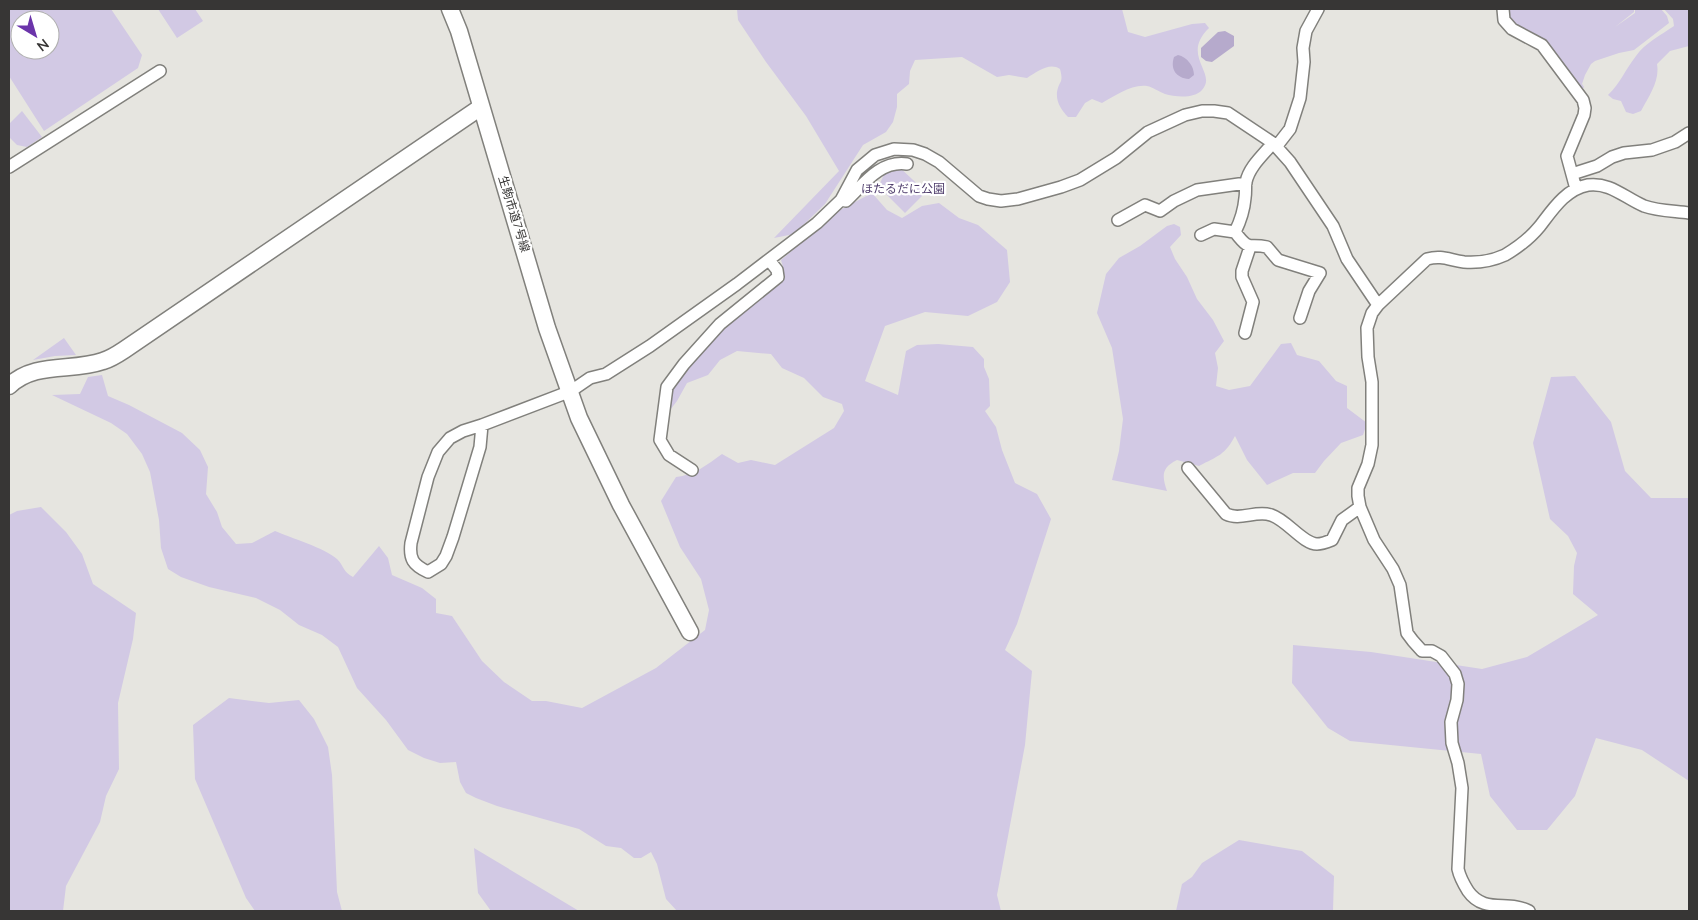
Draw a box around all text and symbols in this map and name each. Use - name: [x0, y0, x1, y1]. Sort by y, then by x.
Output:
- north arrow: [10, 10, 60, 60]
- text: N: [33, 34, 53, 56]
- street label: 生駒市道7号線: [495, 174, 533, 254]
- park label: ほたるだに公園: [861, 181, 945, 197]

